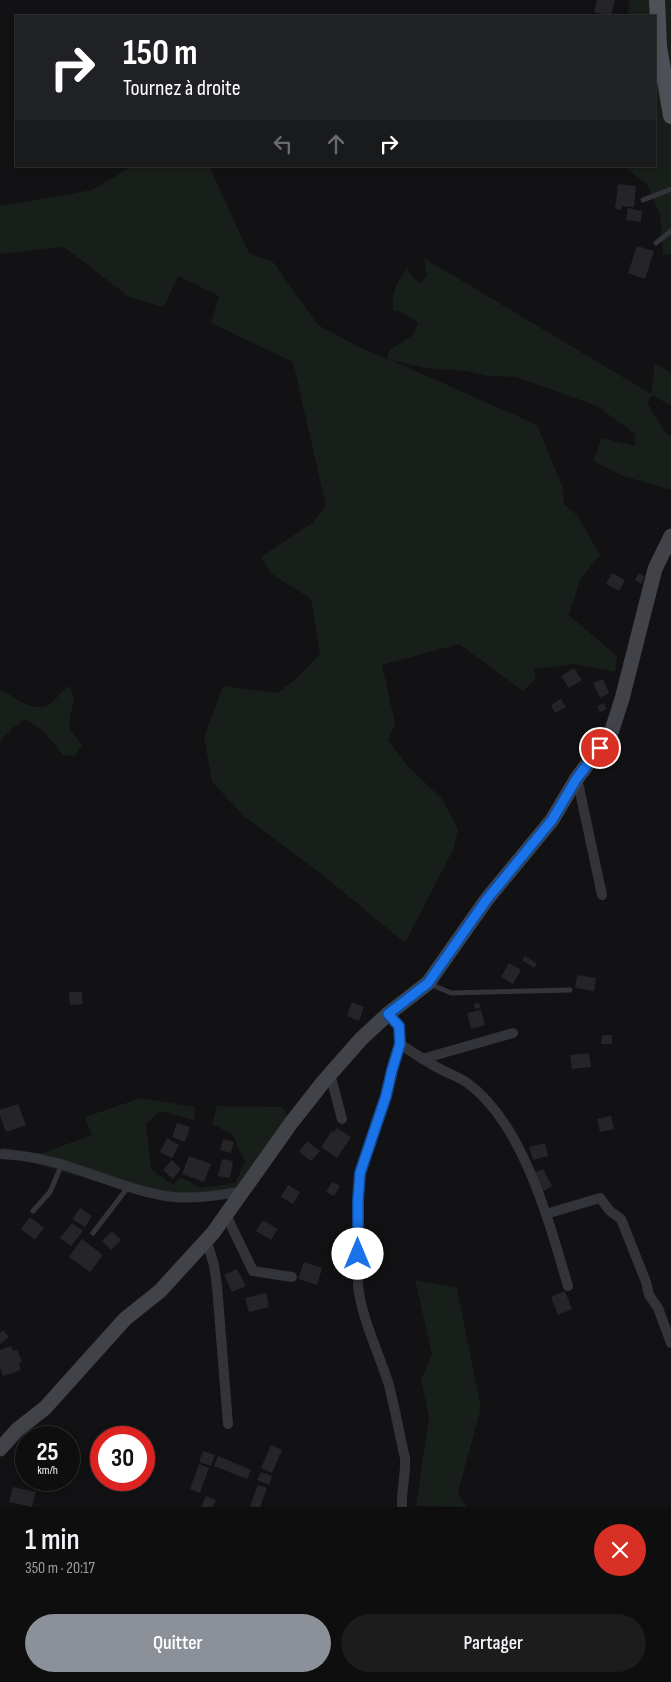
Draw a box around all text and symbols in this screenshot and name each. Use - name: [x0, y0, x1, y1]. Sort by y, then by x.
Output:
- text: 150 m: [123, 32, 197, 75]
- icon: right: [40, 35, 105, 100]
- text: Tournez à droite: [123, 75, 240, 102]
- icon: left: [269, 130, 297, 158]
- icon: ahead: [322, 130, 350, 158]
- icon: right: [375, 130, 403, 158]
- pin: [579, 727, 621, 769]
- icon: arrive: [586, 734, 614, 762]
- position arrow: [331, 1227, 383, 1279]
- speed limit sign: 30: [90, 1426, 155, 1491]
- text: 25: [37, 1437, 58, 1468]
- text: km/h: [37, 1463, 58, 1478]
- text: 1 min: [25, 1522, 80, 1558]
- button: close: [594, 1524, 646, 1576]
- text: 350 m · 20:17: [25, 1559, 95, 1578]
- button: Quitter: [25, 1614, 331, 1672]
- button: Partager: [341, 1614, 646, 1672]

